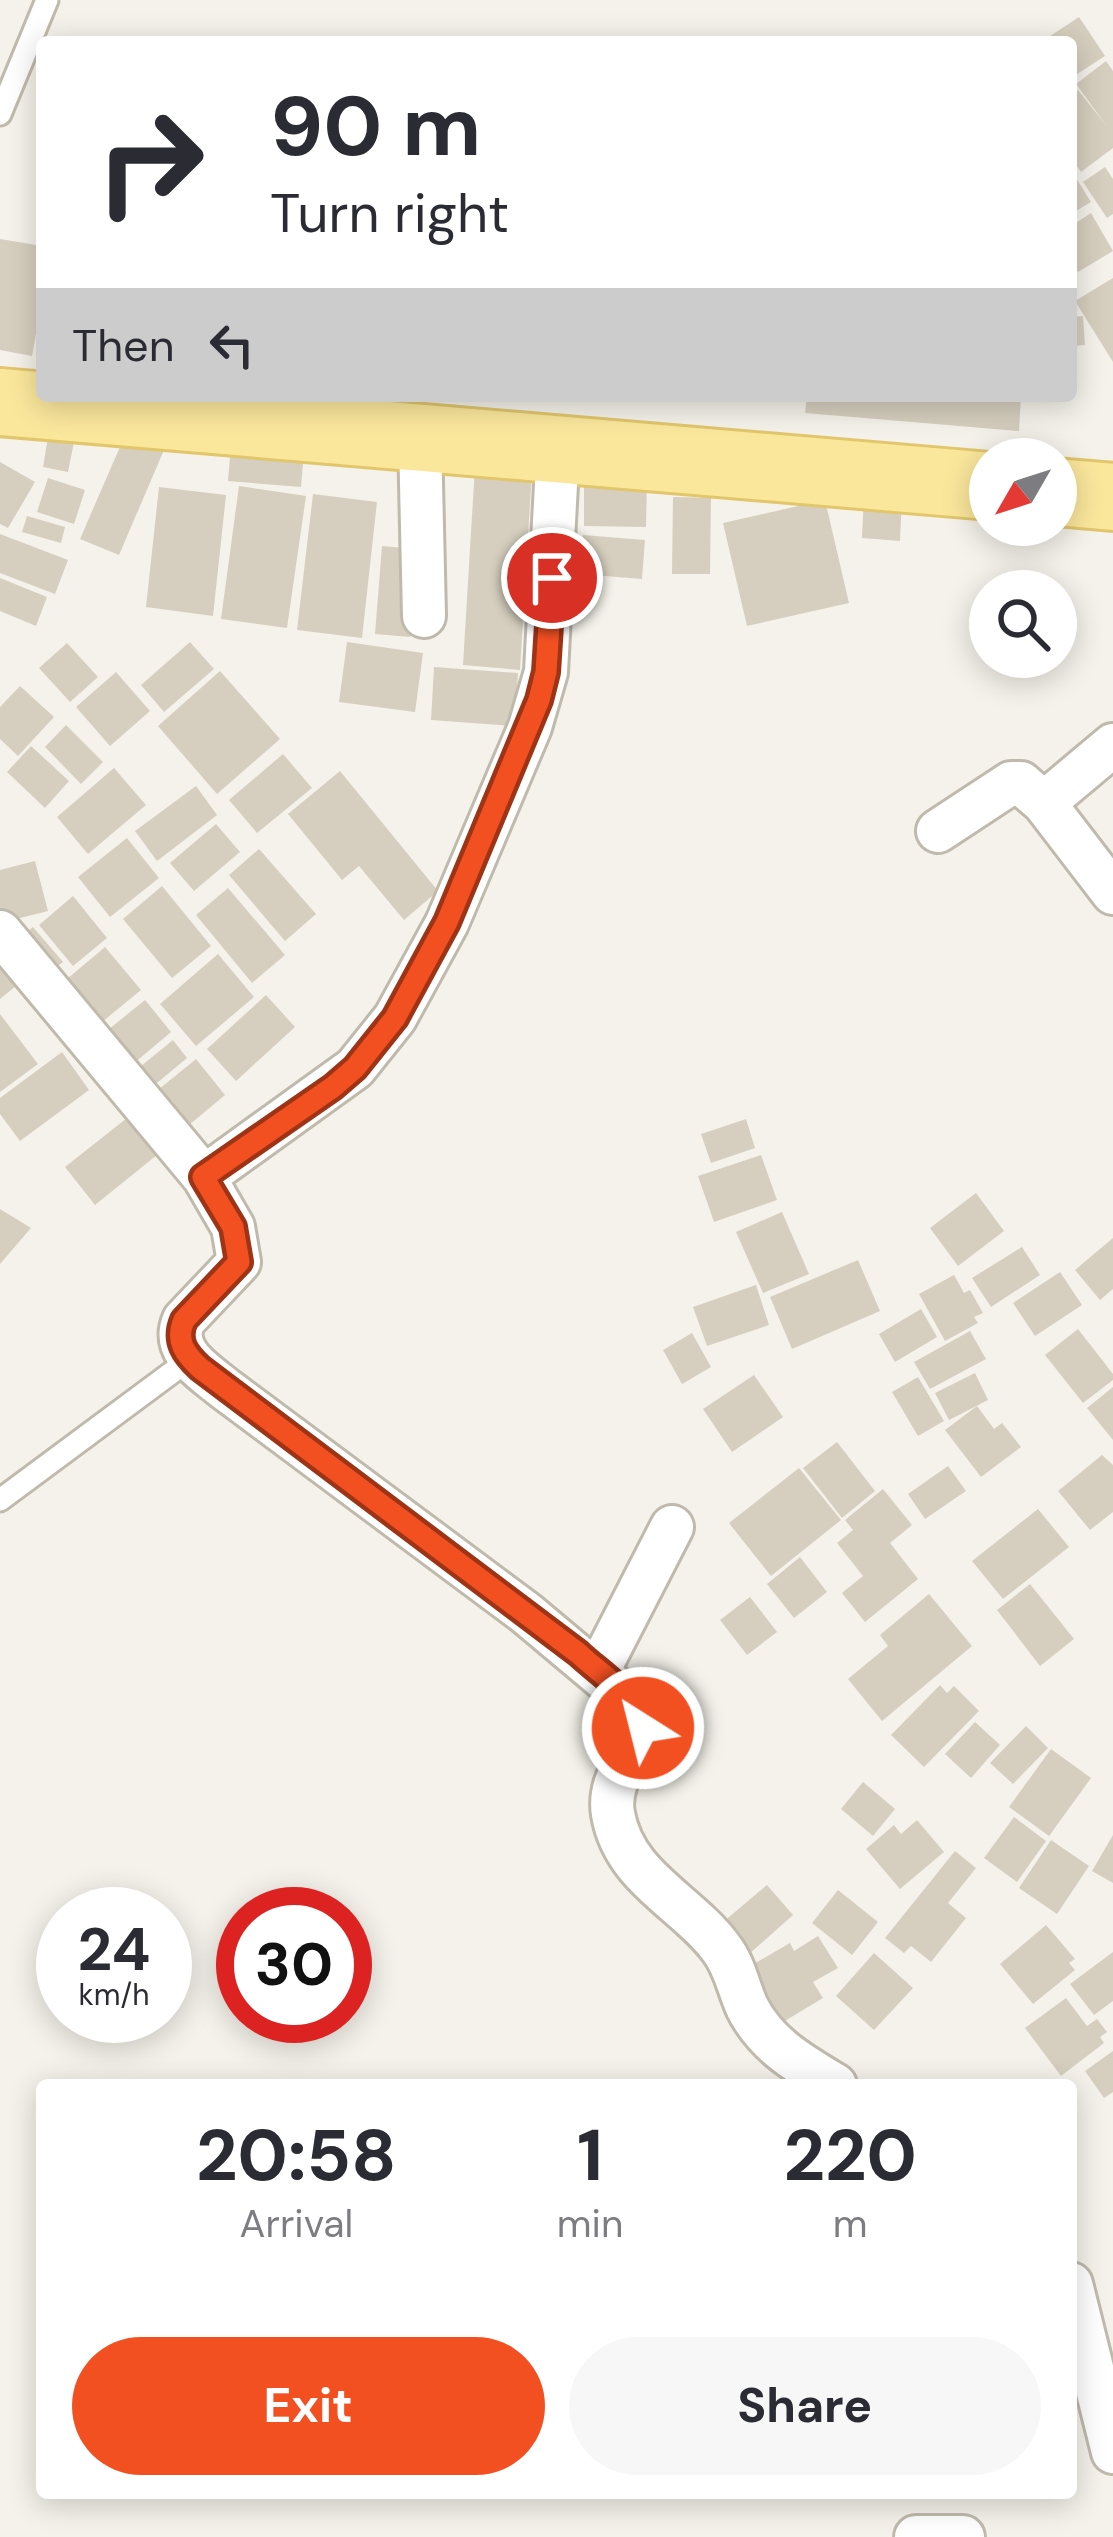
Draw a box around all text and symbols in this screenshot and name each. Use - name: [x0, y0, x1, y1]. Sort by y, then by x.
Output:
- text: 90 m: [270, 72, 481, 181]
- icon: right: [72, 84, 228, 240]
- text: Turn right: [270, 178, 509, 249]
- icon: left: [199, 312, 265, 378]
- text: Then: [72, 316, 175, 375]
- north arrow: [969, 438, 1077, 546]
- map controls: [969, 438, 1077, 678]
- pin: [501, 527, 603, 629]
- icon: arrive: [519, 545, 585, 611]
- button: search: [969, 570, 1077, 678]
- position arrow: [580, 1665, 706, 1791]
- speed limit sign: 30: [216, 1887, 372, 2043]
- text: 24: [77, 1910, 151, 1989]
- text: km/h: [79, 1975, 149, 2014]
- text: 20:58: [196, 2109, 397, 2202]
- text: 1: [577, 2109, 603, 2202]
- text: 220: [783, 2109, 917, 2202]
- text: Arrival: [240, 2198, 353, 2249]
- text: min: [557, 2198, 623, 2249]
- text: m: [833, 2198, 867, 2249]
- button: Exit: [72, 2337, 545, 2475]
- button: Share: [569, 2337, 1041, 2475]

